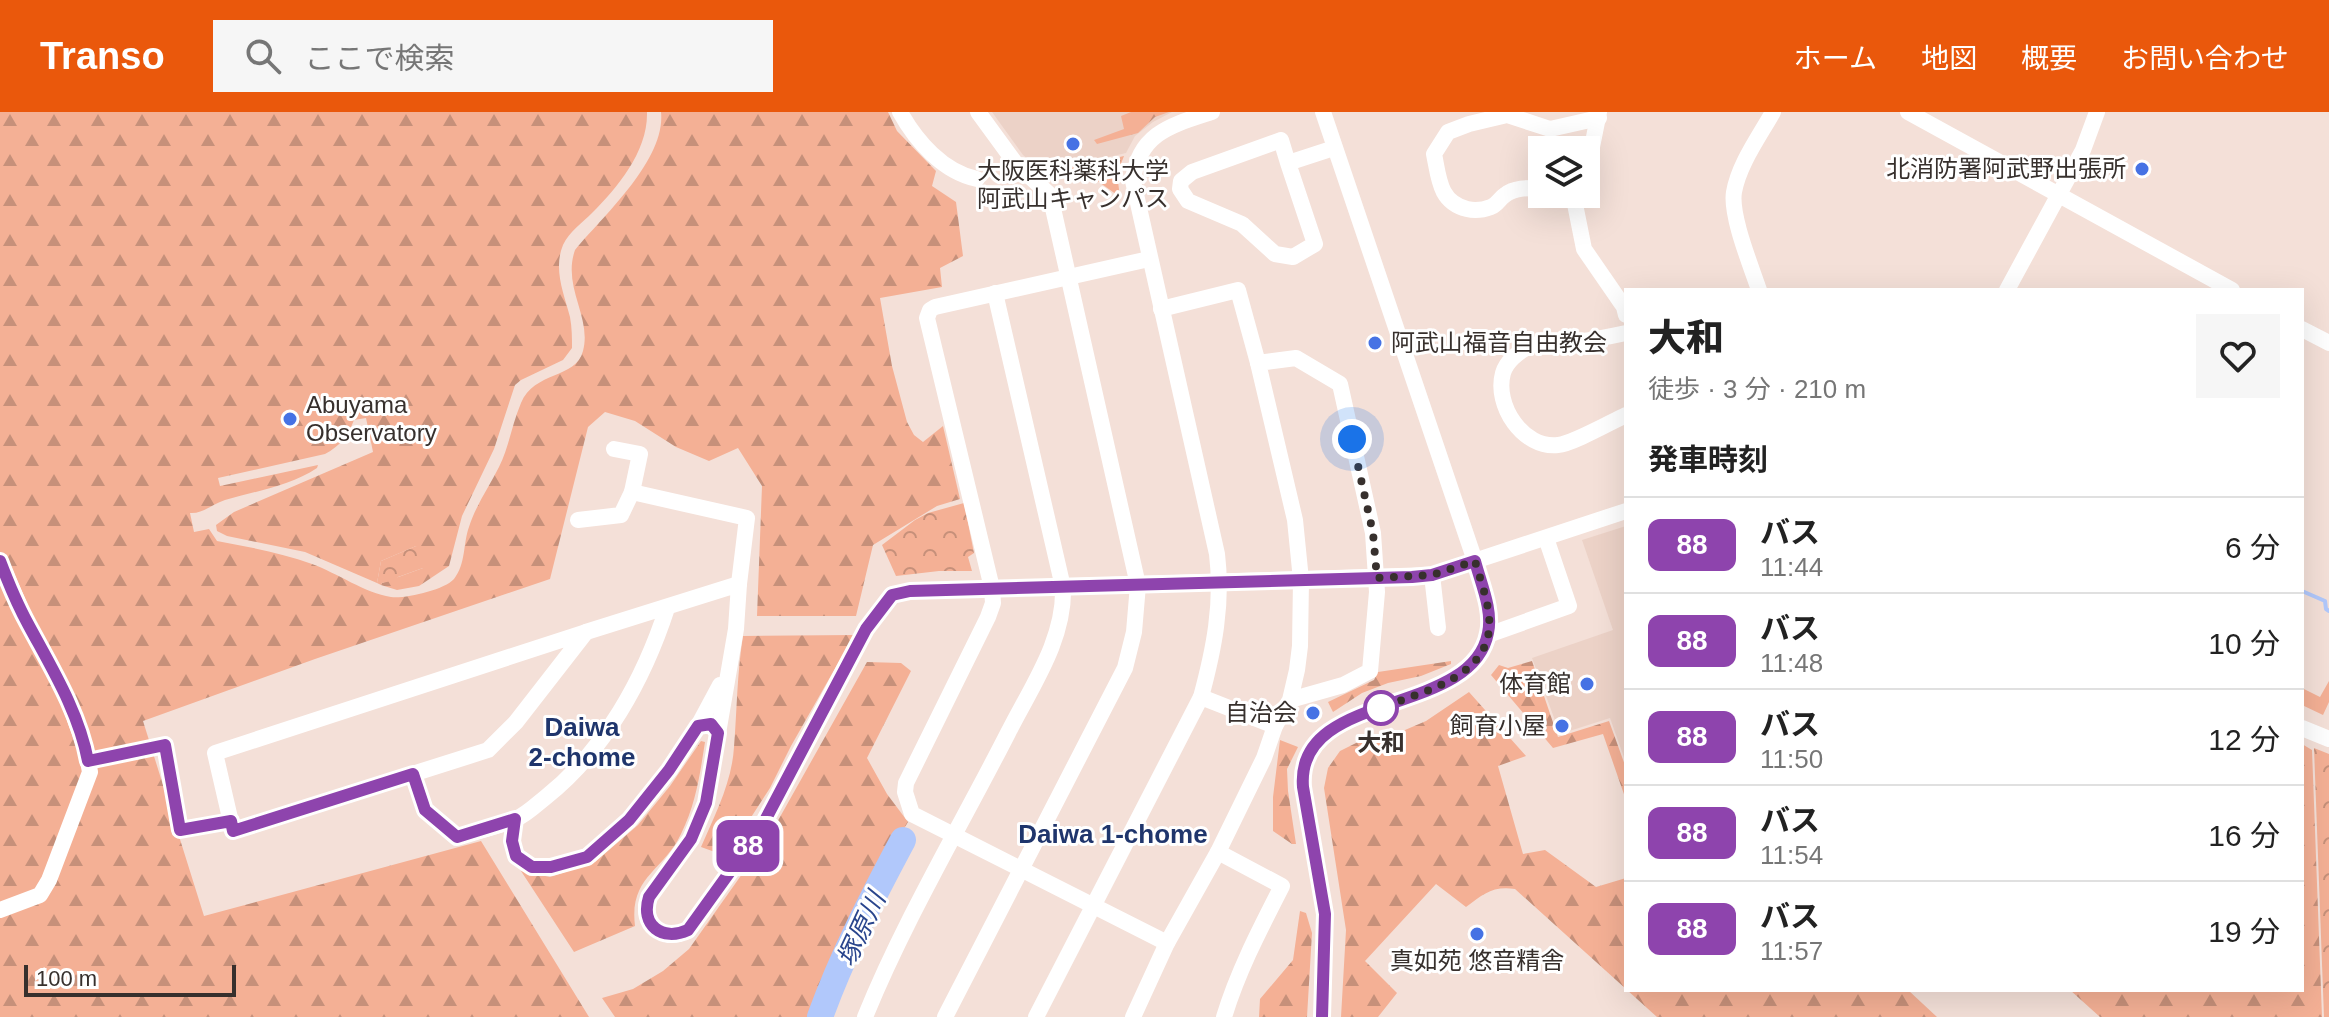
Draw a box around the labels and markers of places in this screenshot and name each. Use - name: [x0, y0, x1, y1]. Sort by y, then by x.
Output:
- marker: 大阪医科薬科大学 阿武山キャンパス: [1064, 135, 1082, 153]
- place label: 北消防署阿武野出張所: [1886, 155, 2126, 182]
- place label: 大阪医科薬科大学 阿武山キャンパス: [977, 157, 1169, 212]
- marker: 北消防署阿武野出張所: [2133, 160, 2151, 178]
- place label: 阿武山福音自由教会: [1391, 329, 1607, 356]
- marker: 阿武山福音自由教会: [1366, 334, 1384, 352]
- place label: Abuyama Observatory: [306, 391, 437, 446]
- marker: Abuyama Observatory: [281, 410, 299, 428]
- place label: 体育館: [1499, 670, 1571, 697]
- marker: 体育館: [1578, 675, 1596, 693]
- marker: 大和: [1364, 691, 1398, 725]
- place label: 自治会: [1225, 699, 1297, 726]
- marker: 自治会: [1304, 704, 1322, 722]
- place label: 飼育小屋: [1450, 712, 1546, 739]
- marker: 飼育小屋: [1553, 717, 1571, 735]
- place label: 大和: [1357, 729, 1405, 756]
- marker: 真如苑 悠音精舎: [1468, 925, 1486, 943]
- place label: 真如苑 悠音精舎: [1390, 947, 1564, 974]

